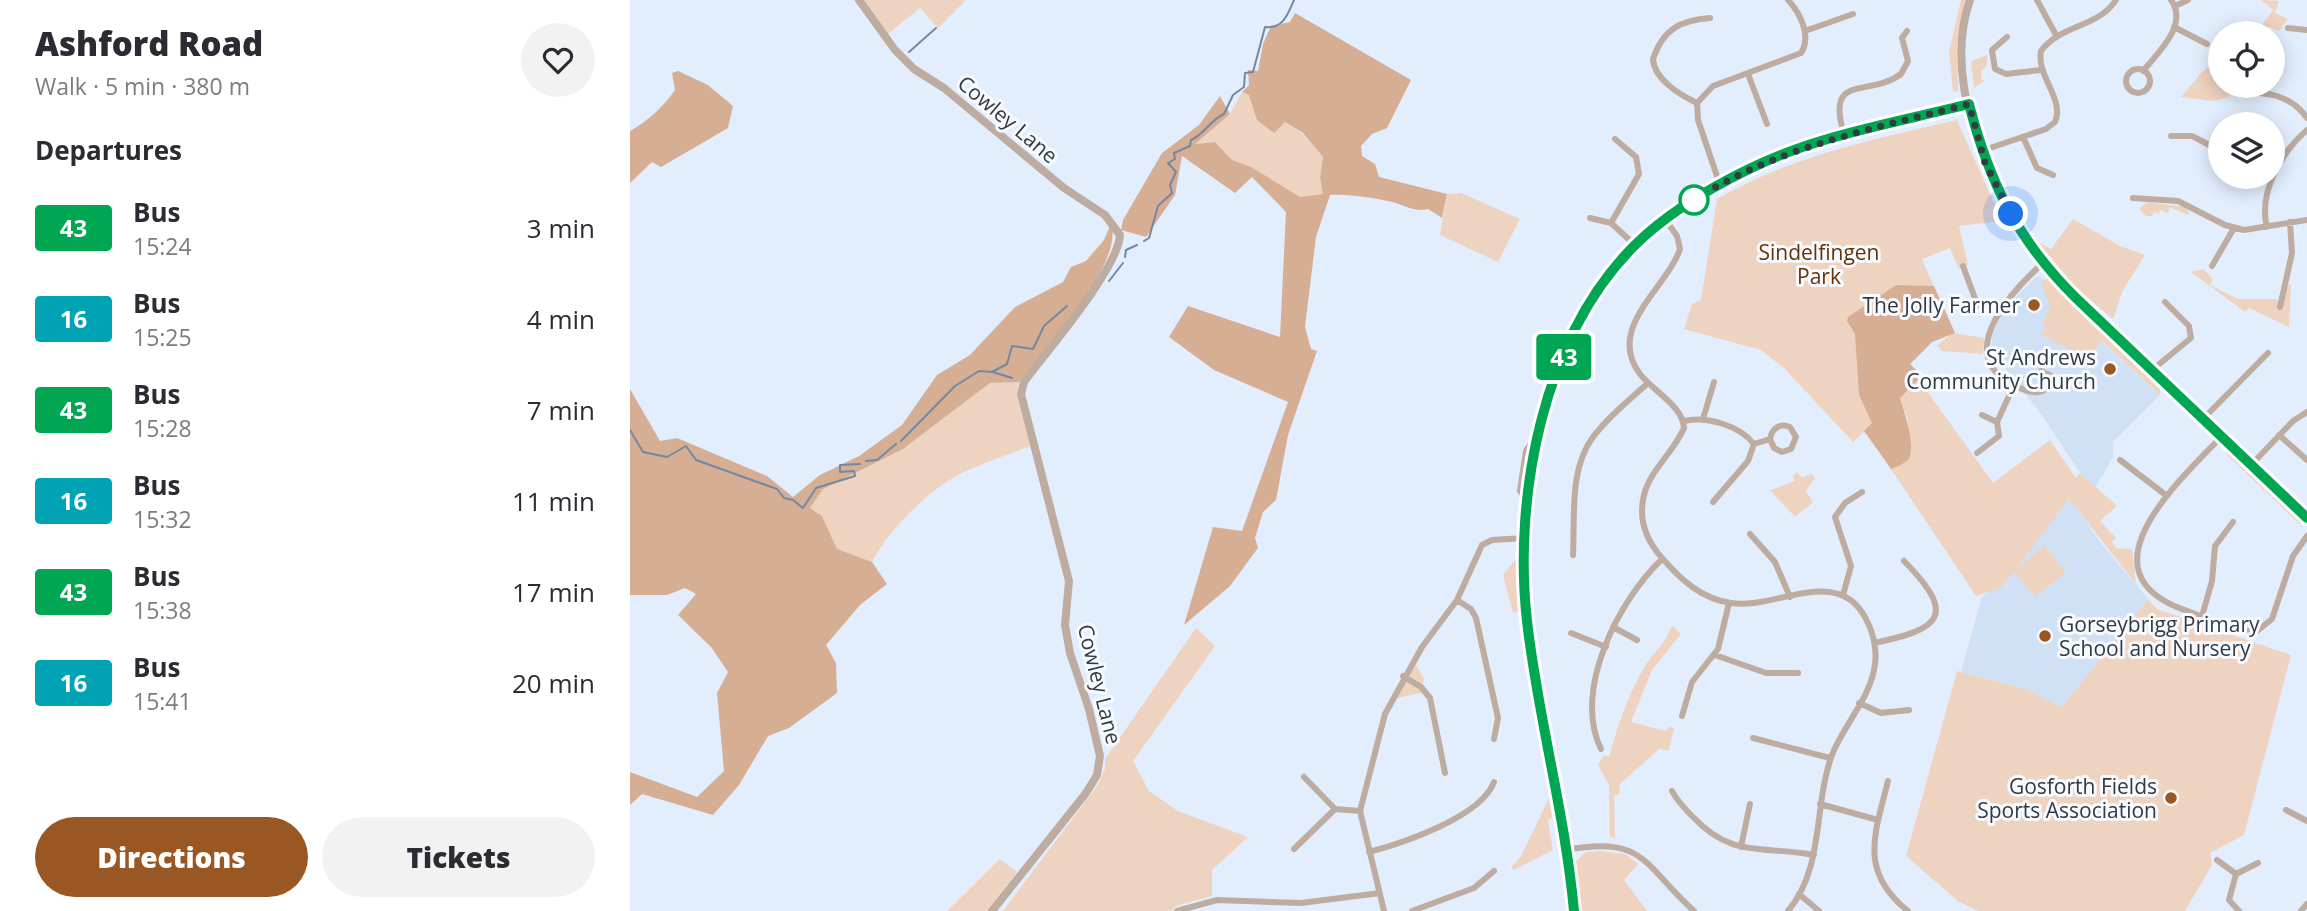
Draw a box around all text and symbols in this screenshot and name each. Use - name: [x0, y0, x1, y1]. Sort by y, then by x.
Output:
- text: Ashford Road: [35, 21, 263, 66]
- map controls: [2208, 21, 2285, 189]
- button: locate: [2208, 21, 2285, 98]
- button: heart: [521, 23, 595, 97]
- street label: Cowley Lane: [952, 69, 1064, 169]
- text: Walk · 5 min · 380 m: [35, 70, 250, 102]
- button: layers: [2208, 112, 2285, 189]
- text: Departures: [35, 132, 182, 168]
- unlabelled marker: [1679, 185, 1709, 215]
- text: Bus: [133, 194, 180, 230]
- your location: [1993, 196, 2028, 231]
- text: 3 min: [527, 210, 595, 246]
- text: 43: [60, 211, 87, 244]
- text: 15:24: [133, 230, 192, 262]
- park label: Sindelfingen Park: [1759, 238, 1879, 290]
- text: Bus: [133, 285, 180, 321]
- place label: The Jolly Farmer: [1863, 291, 2020, 319]
- marker: The Jolly Farmer: [2026, 297, 2042, 313]
- text: 4 min: [527, 301, 595, 337]
- text: 16: [60, 302, 87, 335]
- text: 15:25: [133, 321, 192, 353]
- line badge: 43: [1532, 334, 1595, 380]
- text: 43: [1550, 340, 1578, 373]
- place label: St Andrews Community Church: [1906, 343, 2096, 395]
- marker: St Andrews Community Church: [2102, 361, 2118, 377]
- text: Bus: [133, 376, 180, 412]
- text: 7 min: [527, 392, 595, 428]
- text: 43: [60, 393, 87, 426]
- text: 15:28: [133, 412, 192, 444]
- text: Bus: [133, 467, 180, 503]
- text: 11 min: [512, 483, 595, 519]
- text: 16: [60, 484, 87, 517]
- text: 15:32: [133, 503, 192, 535]
- text: Bus: [133, 558, 180, 594]
- text: 17 min: [512, 574, 595, 610]
- text: 43: [60, 575, 87, 608]
- text: 15:38: [133, 594, 192, 626]
- place label: Gorseybrigg Primary School and Nursery: [2059, 610, 2260, 662]
- street label: Cowley Lane: [1072, 621, 1128, 747]
- marker: Gorseybrigg Primary School and Nursery: [2037, 628, 2053, 644]
- text: Bus: [133, 649, 180, 685]
- text: 20 min: [512, 665, 595, 701]
- text: 16: [60, 666, 87, 699]
- text: 15:41: [133, 685, 192, 717]
- place label: Gosforth Fields Sports Association: [1977, 772, 2157, 824]
- marker: Gosforth Fields Sports Association: [2163, 790, 2179, 806]
- button: Directions: [35, 817, 308, 897]
- button: Tickets: [322, 817, 595, 897]

